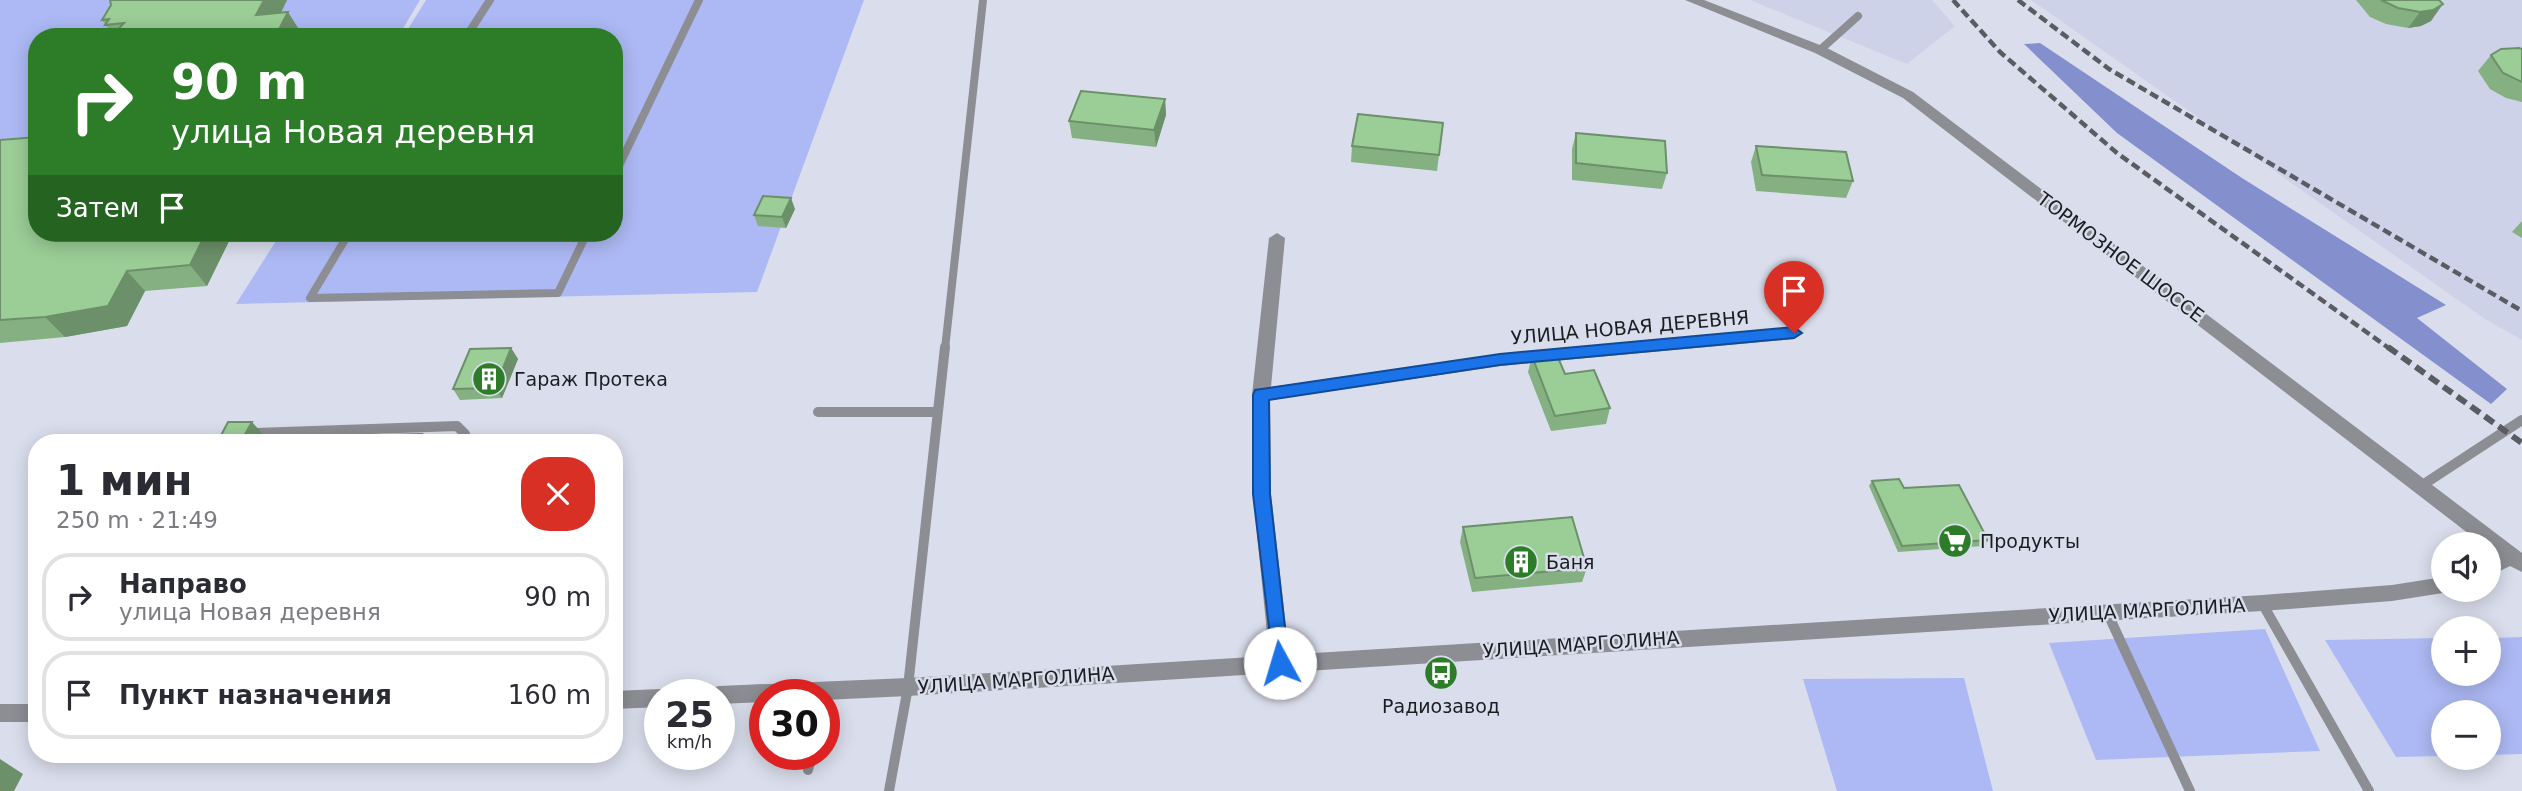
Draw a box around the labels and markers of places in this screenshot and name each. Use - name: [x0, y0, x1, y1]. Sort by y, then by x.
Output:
- pin: [1764, 261, 1824, 333]
- building icon: Гараж Протека: [470, 360, 508, 398]
- place label: Гараж Протека: [514, 368, 668, 390]
- supermarket icon: Продукты: [1936, 522, 1974, 560]
- place label: Продукты: [1980, 530, 2080, 552]
- building icon: Баня: [1502, 543, 1540, 581]
- place label: Баня: [1546, 551, 1595, 573]
- bus stop icon: Радиозавод: [1422, 654, 1460, 692]
- place label: Радиозавод: [1382, 695, 1500, 717]

